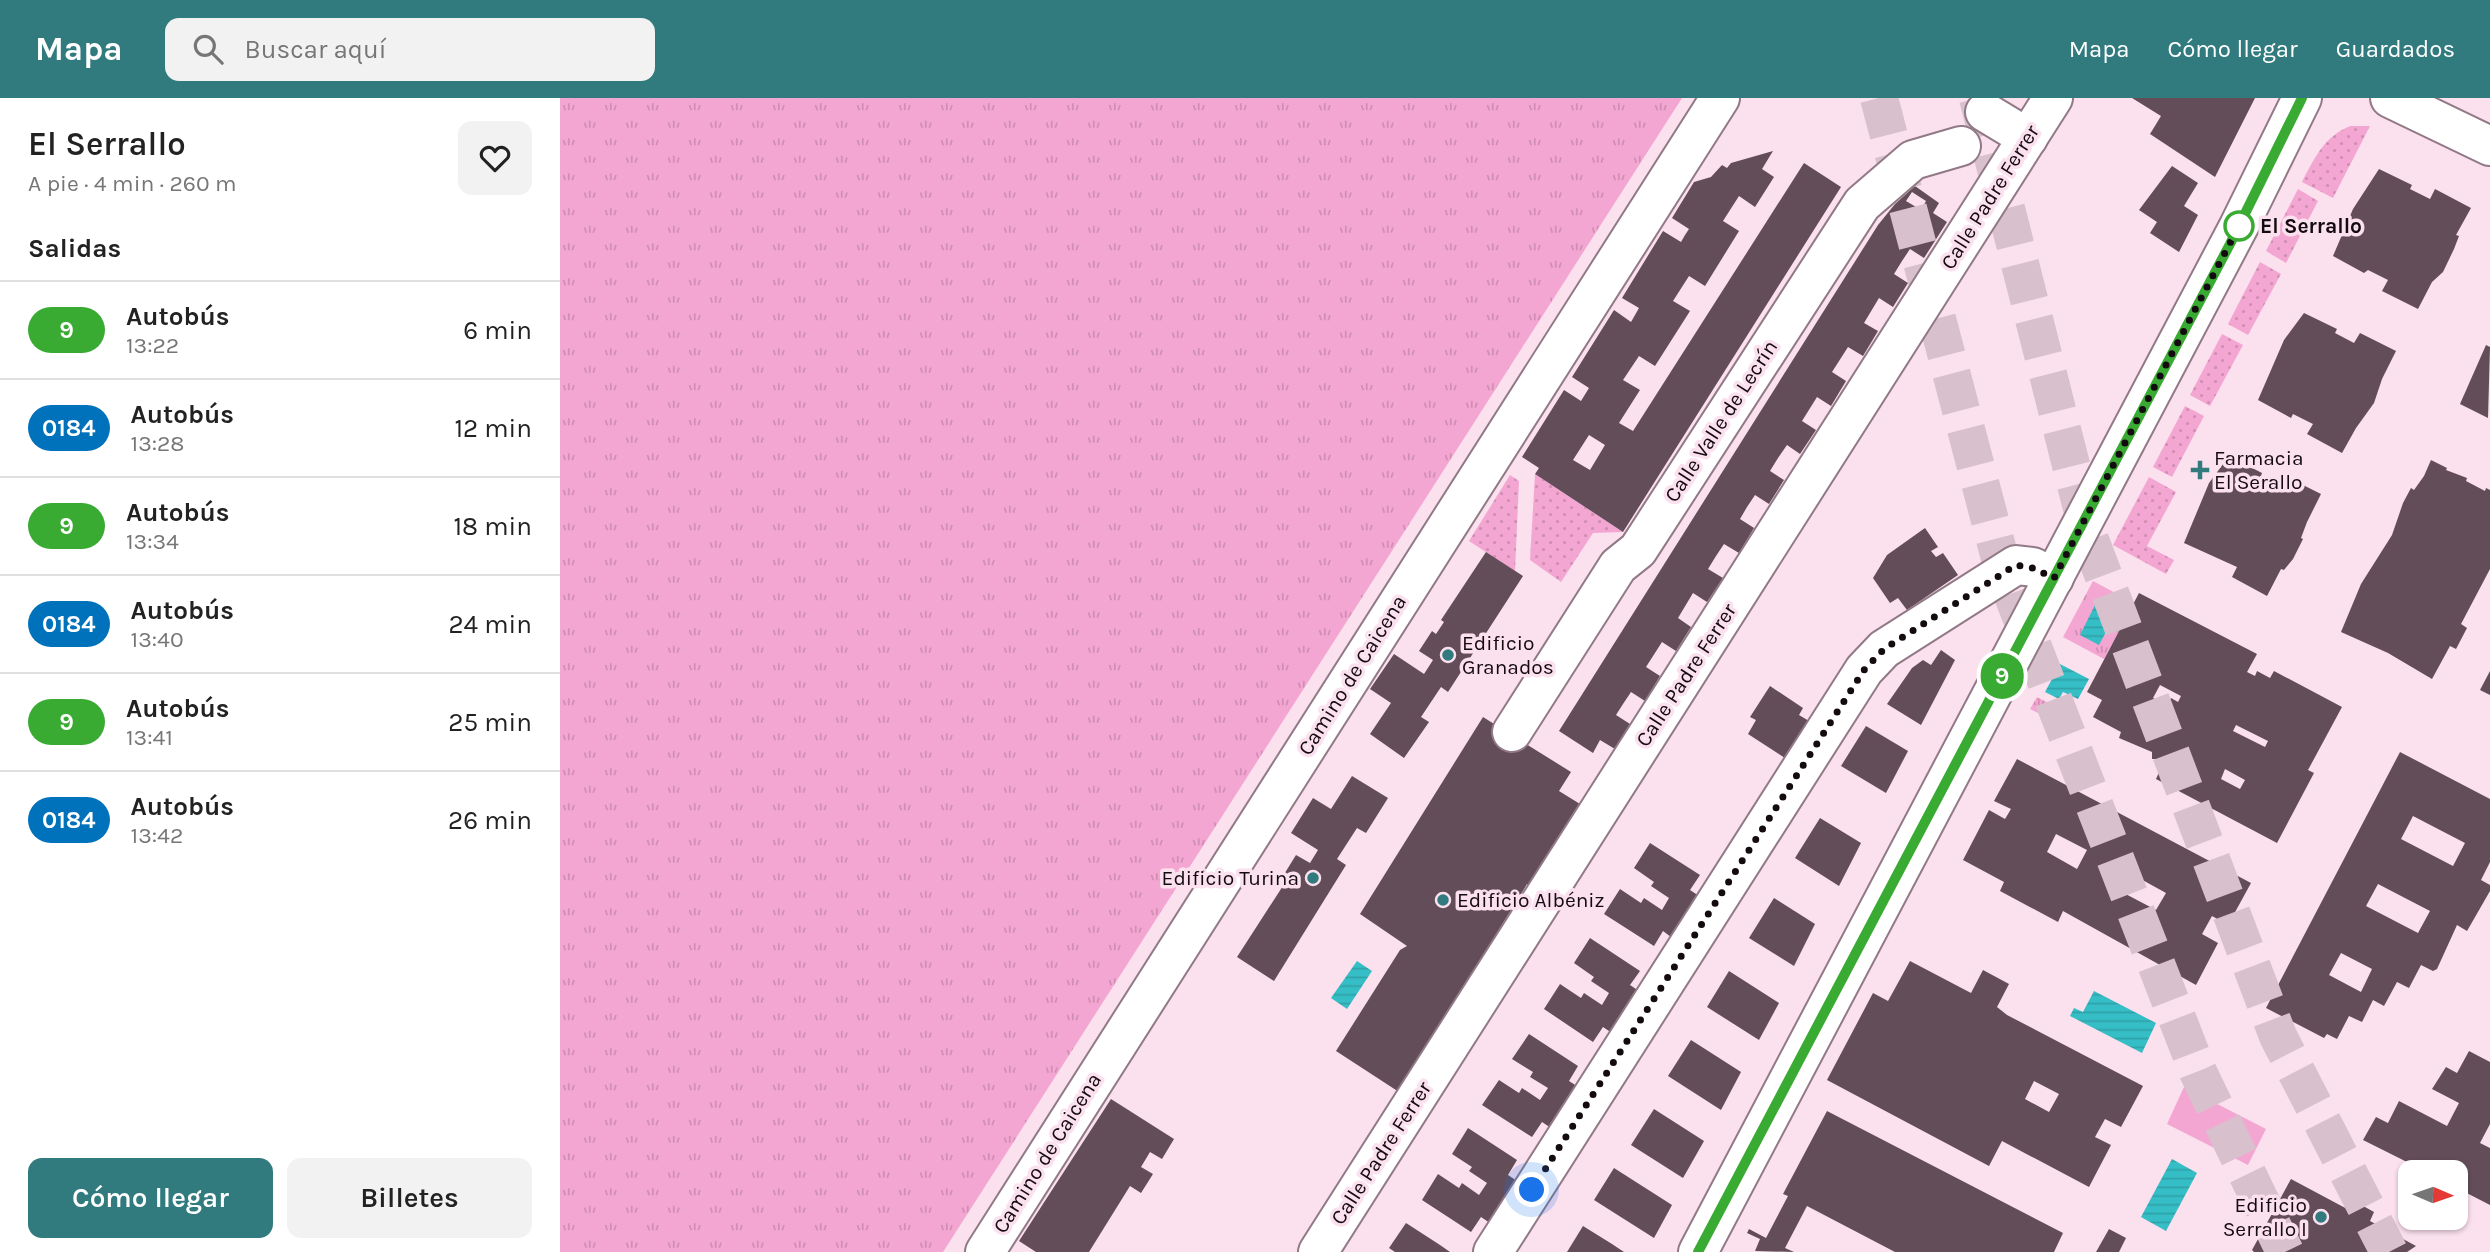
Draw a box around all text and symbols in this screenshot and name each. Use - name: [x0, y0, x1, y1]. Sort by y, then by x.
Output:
- search box: [165, 18, 655, 81]
- text: Mapa: [35, 30, 123, 68]
- icon: search: [189, 30, 227, 68]
- text: Buscar aquí: [245, 34, 386, 65]
- text: Mapa: [2069, 35, 2129, 63]
- text: Cómo llegar: [2167, 35, 2298, 63]
- text: Guardados: [2336, 35, 2455, 63]
- street label: Calle Padre Ferrer: [1936, 120, 2044, 274]
- button: heart: [458, 121, 532, 195]
- text: El Serrallo: [28, 125, 186, 163]
- text: A pie · 4 min · 260 m: [28, 170, 237, 197]
- marker: El Serrallo: [2224, 211, 2254, 241]
- place label: El Serrallo: [2260, 214, 2362, 238]
- text: Salidas: [28, 233, 121, 264]
- text: Autobús: [126, 301, 230, 332]
- text: 6 min: [463, 315, 532, 346]
- text: 9: [59, 316, 74, 344]
- text: 13:22: [126, 332, 179, 359]
- street label: Calle Valle de Lecrín: [1660, 335, 1782, 507]
- text: Autobús: [131, 399, 234, 430]
- text: 12 min: [454, 413, 532, 444]
- text: 0184: [42, 414, 96, 442]
- text: 13:28: [131, 430, 185, 457]
- place label: Farmacia El Serallo: [2214, 446, 2304, 494]
- marker: Farmacia El Serallo: [2192, 462, 2208, 478]
- text: Autobús: [126, 497, 230, 528]
- text: 18 min: [453, 511, 532, 542]
- text: 9: [59, 512, 74, 540]
- text: 13:34: [126, 528, 179, 555]
- street label: Camino de Caicena: [1293, 591, 1411, 759]
- text: Autobús: [131, 595, 234, 626]
- street label: Calle Padre Ferrer: [1631, 599, 1741, 751]
- text: 24 min: [448, 609, 532, 640]
- text: 0184: [42, 610, 96, 638]
- text: 13:40: [131, 626, 184, 653]
- place label: Edificio Granados: [1462, 631, 1554, 679]
- marker: Edificio Granados: [1440, 647, 1456, 663]
- line badge: 9: [1979, 653, 2025, 699]
- text: 9: [1995, 662, 2009, 690]
- text: Autobús: [126, 693, 230, 724]
- text: 25 min: [448, 707, 532, 738]
- text: 9: [59, 708, 74, 736]
- text: 13:41: [126, 724, 173, 751]
- text: Autobús: [131, 791, 234, 822]
- text: 26 min: [448, 805, 532, 836]
- text: 0184: [42, 806, 96, 834]
- text: 13:42: [131, 822, 183, 849]
- place label: Edificio Turina: [1162, 866, 1299, 890]
- marker: Edificio Turina: [1305, 870, 1321, 886]
- place label: Edificio Albéniz: [1457, 888, 1605, 912]
- marker: Edificio Albéniz: [1435, 892, 1451, 908]
- street label: Camino de Caicena: [988, 1069, 1106, 1237]
- street label: Calle Padre Ferrer: [1326, 1077, 1436, 1229]
- button: Cómo llegar: [28, 1158, 273, 1238]
- button: Billetes: [287, 1158, 532, 1238]
- north arrow: [2398, 1160, 2468, 1230]
- map controls: [2398, 1160, 2468, 1230]
- your location: [1514, 1172, 1549, 1207]
- place label: Edificio Serrallo I: [2223, 1193, 2307, 1241]
- marker: Edificio Serrallo I: [2313, 1209, 2329, 1225]

